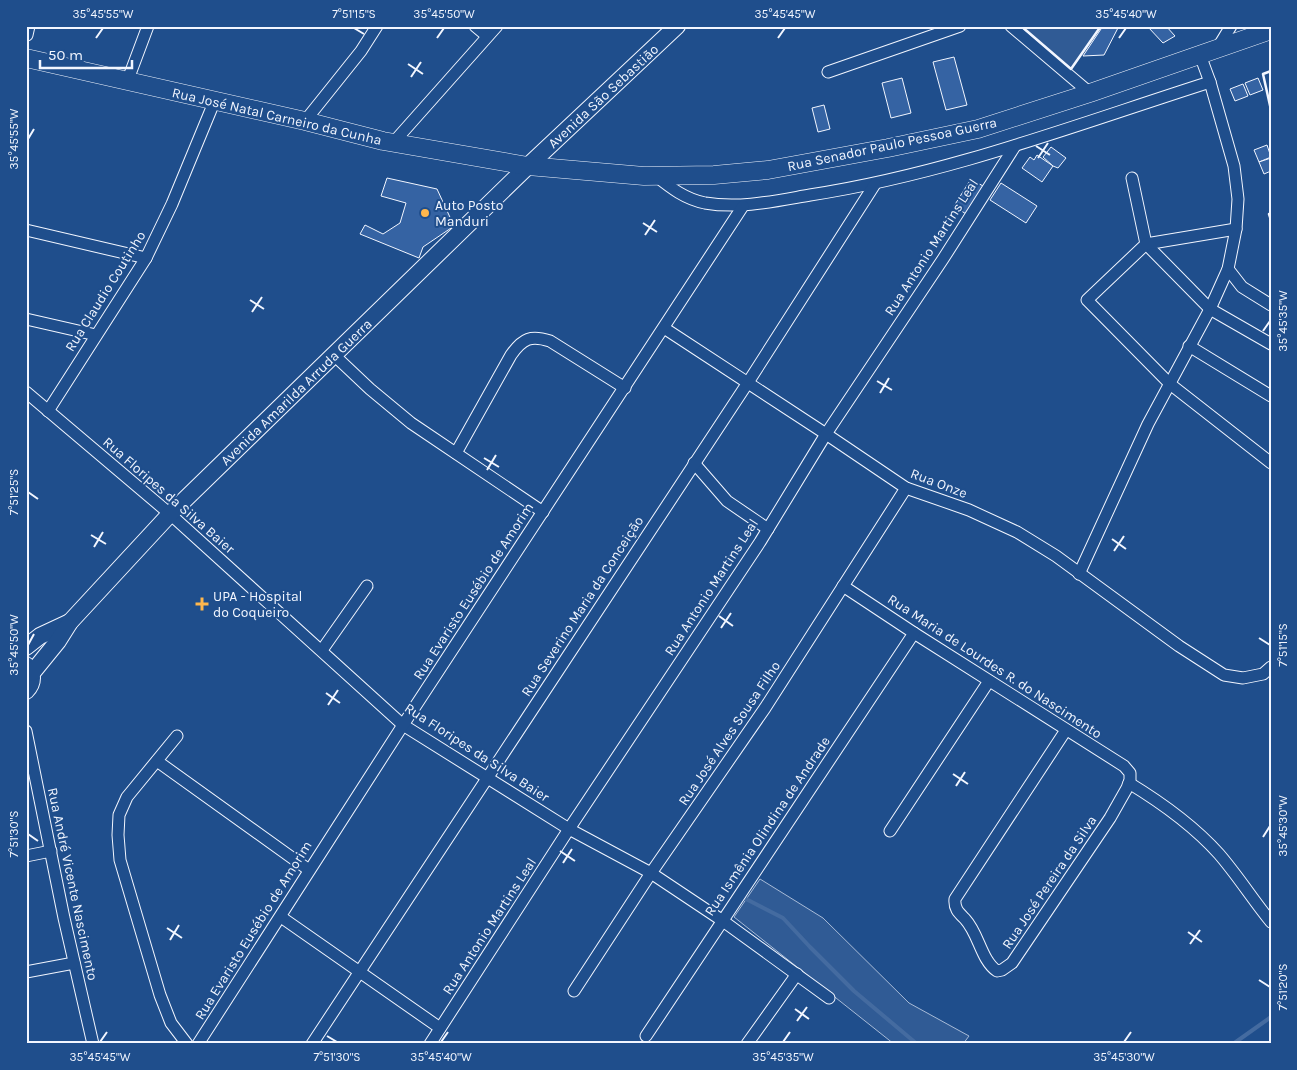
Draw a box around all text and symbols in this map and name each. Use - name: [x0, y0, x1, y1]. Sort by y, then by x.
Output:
- text: 35°45'55"W: [73, 7, 134, 21]
- text: 7°51'15"S: [332, 7, 376, 21]
- text: 35°45'50"W: [413, 7, 475, 21]
- text: 35°45'45"W: [755, 7, 816, 21]
- text: 35°45'40"W: [1095, 7, 1157, 21]
- scale bar: [40, 38, 132, 70]
- street label: Avenida São Sebastião: [545, 41, 662, 152]
- text: 50 m: [48, 46, 83, 64]
- street label: Rua José Natal Carneiro da Cunha: [170, 84, 384, 149]
- text: 35°45'55"W: [7, 108, 21, 169]
- street label: Rua Senador Paulo Pessoa Guerra: [786, 114, 998, 175]
- street label: Rua Antonio Martins Leal: [881, 176, 982, 319]
- place label: Auto Posto Manduri: [435, 197, 503, 230]
- marker: Auto Posto Manduri: [419, 207, 431, 219]
- street label: Rua Claudio Coutinho: [61, 228, 149, 355]
- text: 35°45'35"W: [1276, 290, 1290, 352]
- street label: Avenida Amarilda Arruda Guerra: [217, 315, 376, 469]
- street label: Rua Floripes da Silva Baier: [99, 434, 239, 558]
- street label: Rua Onze: [908, 465, 970, 502]
- text: 7°51'25"S: [7, 469, 21, 515]
- street label: Rua Evaristo Eusébio de Amorim: [410, 500, 537, 683]
- street label: Rua Severino Maria da Conceição: [518, 513, 647, 700]
- street label: Rua Antonio Martins Leal: [661, 516, 762, 659]
- place label: UPA - Hospital do Coqueiro: [213, 588, 303, 621]
- street label: Rua Maria de Lourdes R. do Nascimento: [884, 591, 1105, 742]
- marker: UPA - Hospital do Coqueiro: [195, 597, 209, 611]
- text: 35°45'50"W: [7, 614, 21, 676]
- text: 7°51'15"S: [1276, 623, 1290, 667]
- street label: Rua José Alves Sousa Filho: [675, 658, 784, 809]
- street label: Rua Floripes da Silva Baier: [401, 699, 553, 806]
- street label: Rua Ismênia Olindina de Andrade: [701, 733, 834, 919]
- street label: Rua André Vicente Nascimento: [44, 786, 101, 982]
- text: 35°45'30"W: [1276, 795, 1290, 857]
- text: 7°51'30"S: [7, 810, 21, 858]
- street label: Rua José Pereira da Silva: [998, 812, 1100, 952]
- street label: Rua Evaristo Eusébio de Amorim: [191, 838, 316, 1023]
- street label: Rua Antonio Martins Leal: [439, 855, 540, 998]
- text: 7°51'20"S: [1276, 963, 1290, 1011]
- text: 35°45'45"W: [70, 1050, 131, 1064]
- text: 7°51'30"S: [313, 1050, 361, 1064]
- text: 35°45'40"W: [410, 1050, 472, 1064]
- text: 35°45'35"W: [752, 1050, 814, 1064]
- text: 35°45'30"W: [1093, 1050, 1155, 1064]

